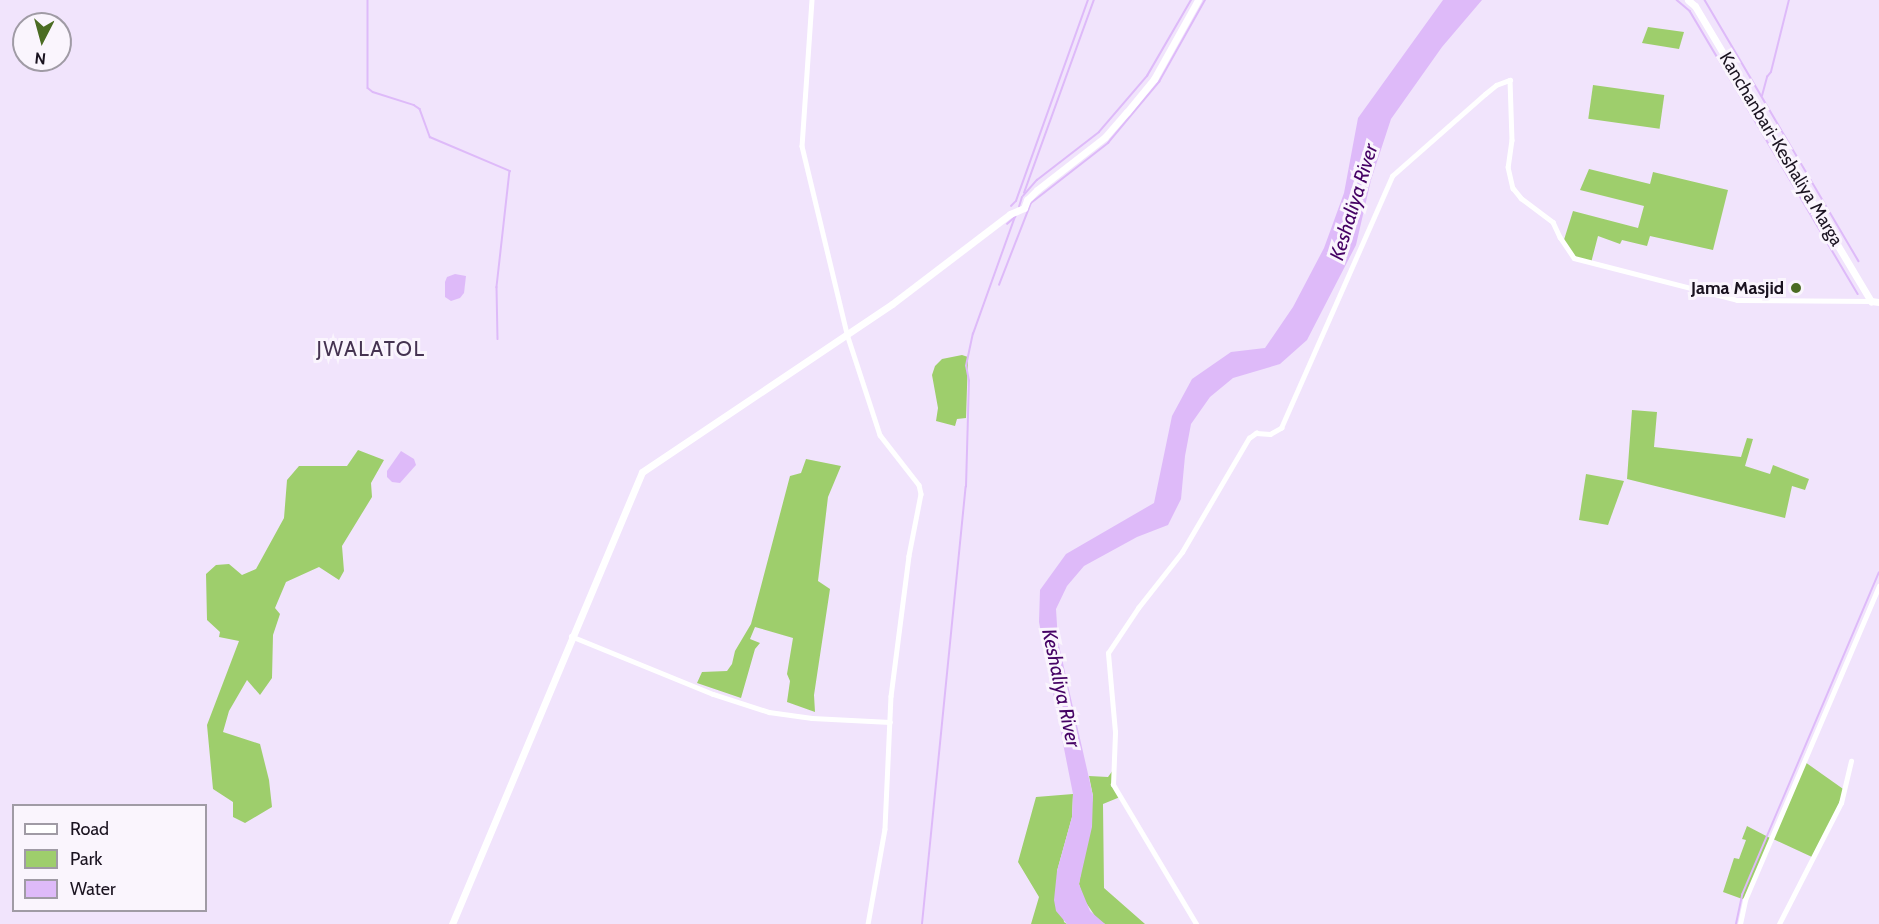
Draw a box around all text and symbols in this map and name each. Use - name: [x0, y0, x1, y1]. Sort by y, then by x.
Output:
- north arrow: [12, 12, 72, 72]
- text: N: [34, 48, 47, 68]
- street label: Kanchanbari-Keshaliya Marga: [1715, 48, 1847, 250]
- water label: Keshaliya River: [1325, 141, 1383, 263]
- place label: Jama Masjid: [1691, 277, 1784, 299]
- marker: Jama Masjid: [1789, 281, 1803, 295]
- district label: JWALATOL: [316, 336, 426, 362]
- water label: Keshaliya River: [1037, 627, 1085, 749]
- legend: [12, 804, 207, 912]
- text: Road: [70, 818, 109, 840]
- text: Park: [70, 848, 102, 870]
- text: Water: [70, 878, 116, 900]

